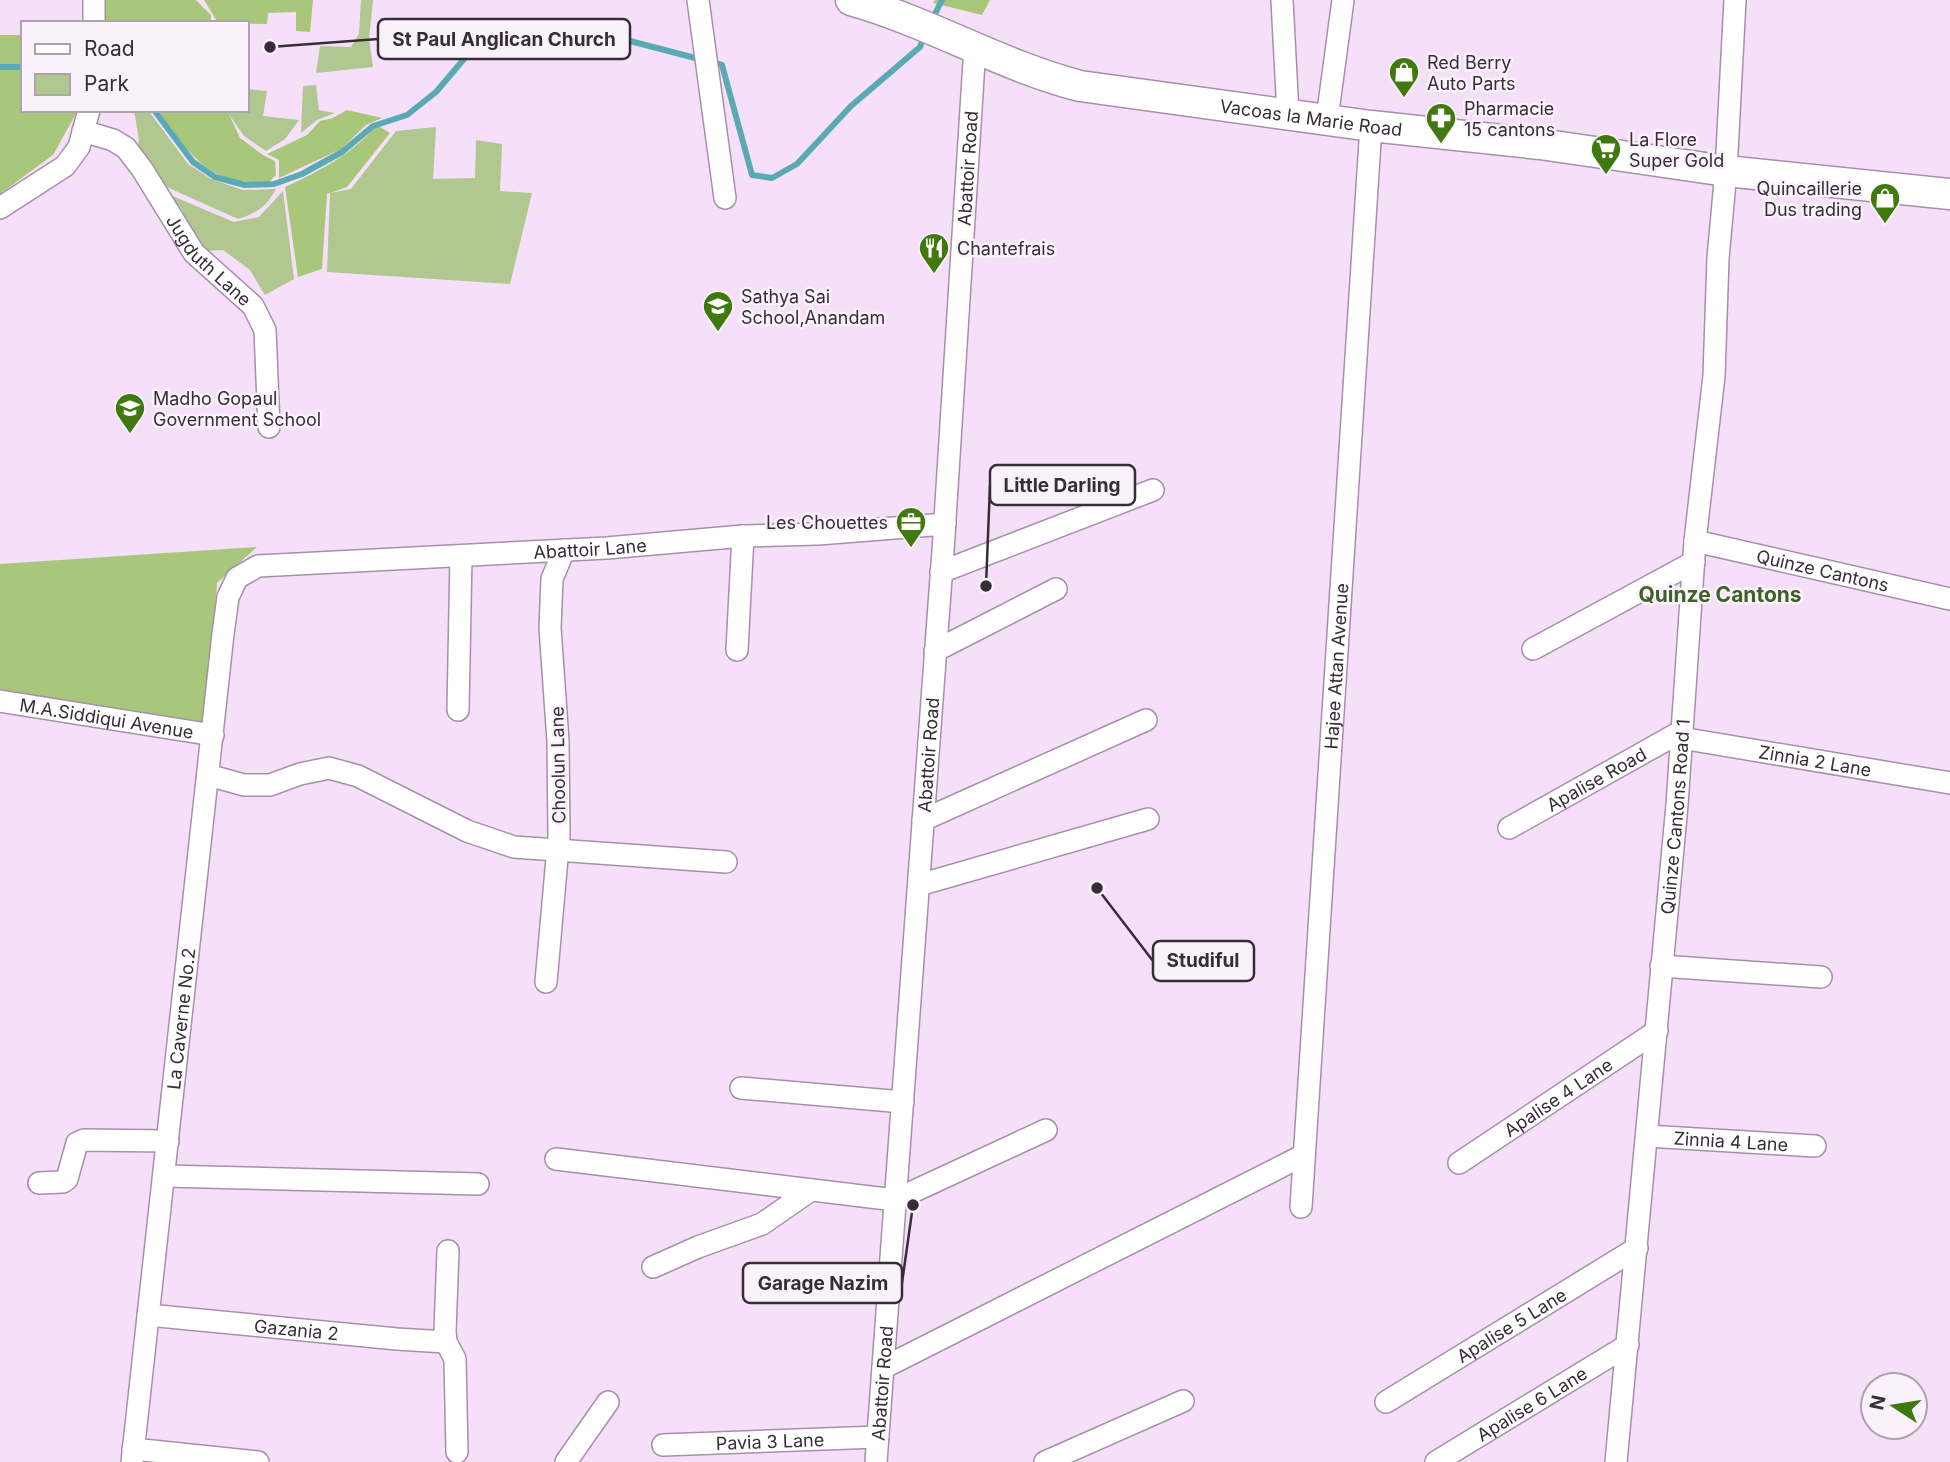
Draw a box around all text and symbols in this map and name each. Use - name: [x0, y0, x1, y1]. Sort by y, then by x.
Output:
- callout: St Paul Anglican Church: [378, 19, 630, 59]
- legend: [21, 21, 248, 112]
- text: St Paul Anglican Church: [392, 28, 616, 51]
- text: Road: [84, 36, 135, 61]
- place label: Red Berry Auto Parts: [1427, 52, 1516, 94]
- shop icon: Red Berry Auto Parts: [1387, 55, 1421, 99]
- text: Park: [84, 71, 129, 96]
- street label: Vacoas la Marie Road: [1218, 95, 1403, 140]
- place label: Pharmacie 15 cantons: [1464, 98, 1555, 140]
- pharmacy icon: Pharmacie 15 cantons: [1424, 101, 1458, 145]
- street label: Abattoir Road: [953, 110, 981, 226]
- place label: La Flore Super Gold: [1629, 129, 1724, 171]
- supermarket icon: La Flore Super Gold: [1589, 132, 1623, 176]
- place label: Quincaillerie Dus trading: [1757, 178, 1862, 220]
- shop icon: Quincaillerie Dus trading: [1868, 181, 1902, 225]
- street label: Jugduth Lane: [162, 211, 256, 310]
- restaurant icon: Chantefrais: [917, 231, 951, 275]
- place label: Chantefrais: [957, 238, 1055, 259]
- place label: Sathya Sai School,Anandam: [741, 286, 885, 328]
- school or university icon: Sathya Sai School,Anandam: [701, 289, 735, 333]
- place label: Madho Gopaul Government School: [153, 388, 321, 430]
- school or university icon: Madho Gopaul Government School: [113, 391, 147, 435]
- callout: Little Darling: [990, 465, 1135, 505]
- text: Little Darling: [1003, 474, 1121, 497]
- office icon: Les Chouettes: [894, 505, 928, 549]
- place label: Les Chouettes: [766, 512, 888, 533]
- street label: Abattoir Lane: [533, 534, 647, 562]
- street label: Quinze Cantons: [1754, 545, 1891, 595]
- street label: Hajee Attan Avenue: [1320, 582, 1352, 750]
- district label: Quinze Cantons: [1638, 582, 1802, 607]
- street label: M.A.Siddiqui Avenue: [18, 694, 195, 742]
- street label: Abattoir Road: [913, 697, 943, 813]
- street label: Choolun Lane: [546, 706, 570, 824]
- street label: Quinze Cantons Road 1: [1656, 718, 1693, 915]
- street label: Zinnia 2 Lane: [1757, 741, 1873, 780]
- street label: Apalise Road: [1543, 743, 1650, 815]
- callout: Studiful: [1153, 941, 1254, 981]
- street label: La Caverne No.2: [163, 947, 199, 1091]
- text: Studiful: [1167, 949, 1239, 972]
- street label: Apalise 4 Lane: [1500, 1053, 1616, 1141]
- street label: Zinnia 4 Lane: [1673, 1127, 1789, 1155]
- callout: Garage Nazim: [743, 1263, 902, 1303]
- text: Garage Nazim: [758, 1272, 888, 1295]
- street label: Apalise 5 Lane: [1453, 1283, 1570, 1367]
- street label: Gazania 2: [253, 1315, 340, 1344]
- street label: Abattoir Road: [867, 1325, 896, 1441]
- street label: Apalise 6 Lane: [1473, 1362, 1591, 1445]
- north arrow: [1859, 1371, 1929, 1441]
- text: N: [1865, 1393, 1891, 1412]
- street label: Pavia 3 Lane: [715, 1429, 825, 1454]

